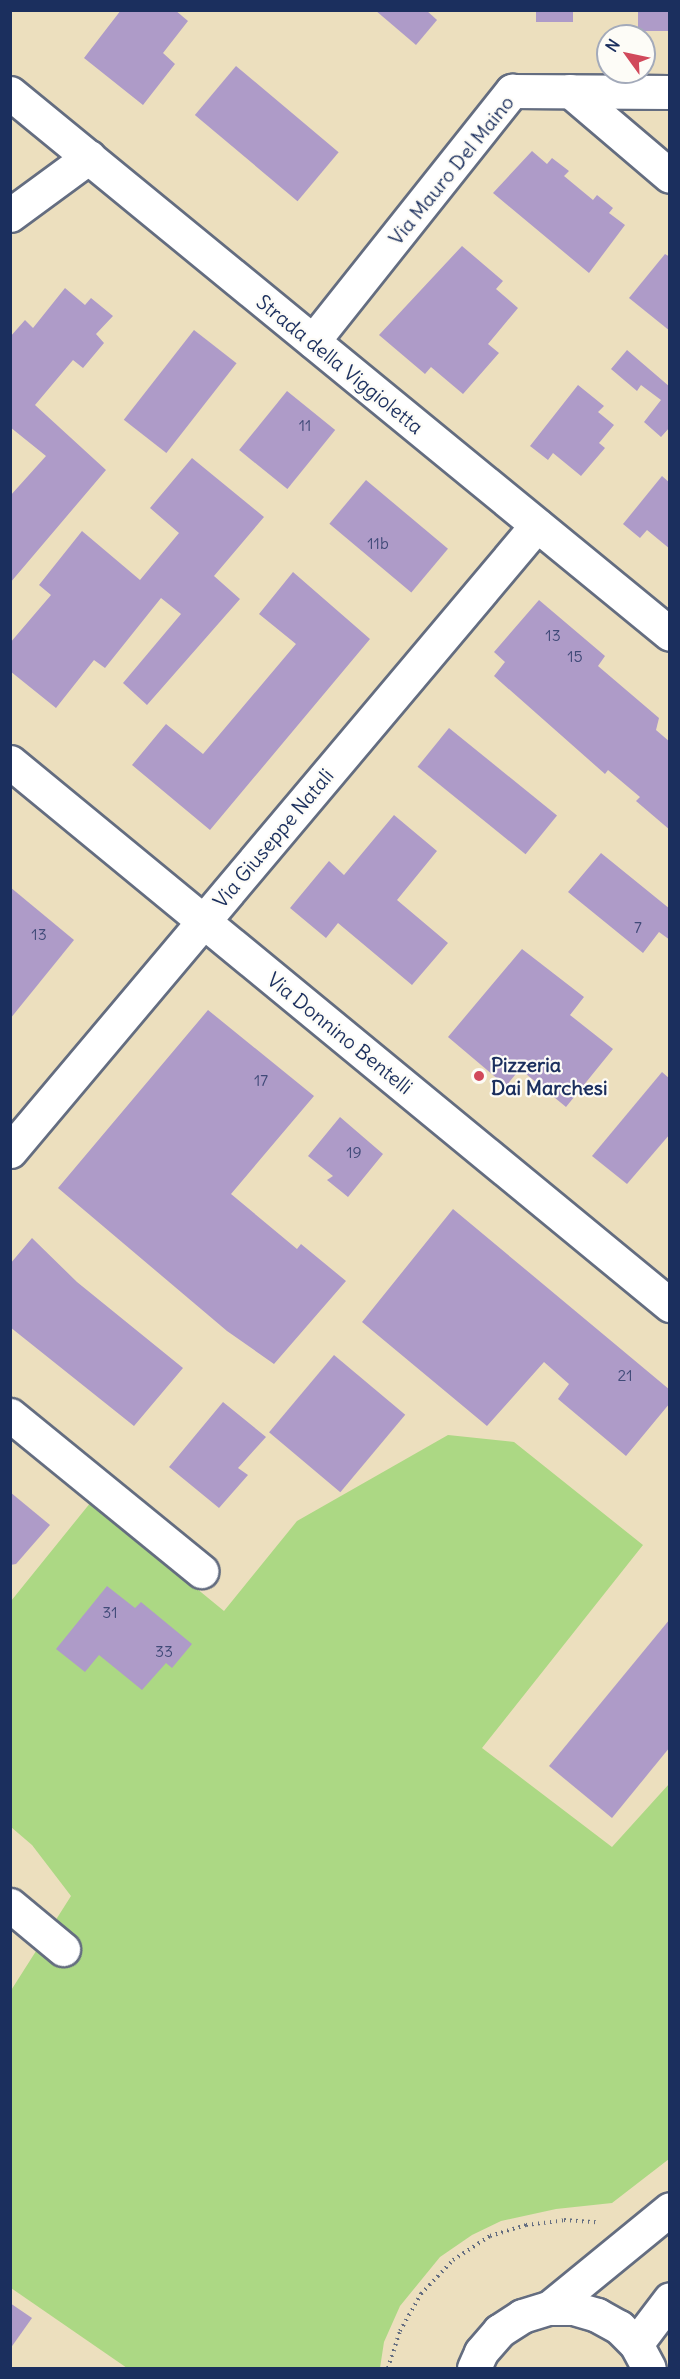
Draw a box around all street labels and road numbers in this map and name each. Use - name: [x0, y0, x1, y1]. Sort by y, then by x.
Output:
- street label: Via Mauro Del Maino: [383, 90, 519, 250]
- street label: Strada della Viggioletta: [252, 289, 428, 439]
- street label: Via Giuseppe Natali: [208, 764, 338, 912]
- street label: Via Donnino Bentelli: [263, 967, 417, 1099]

